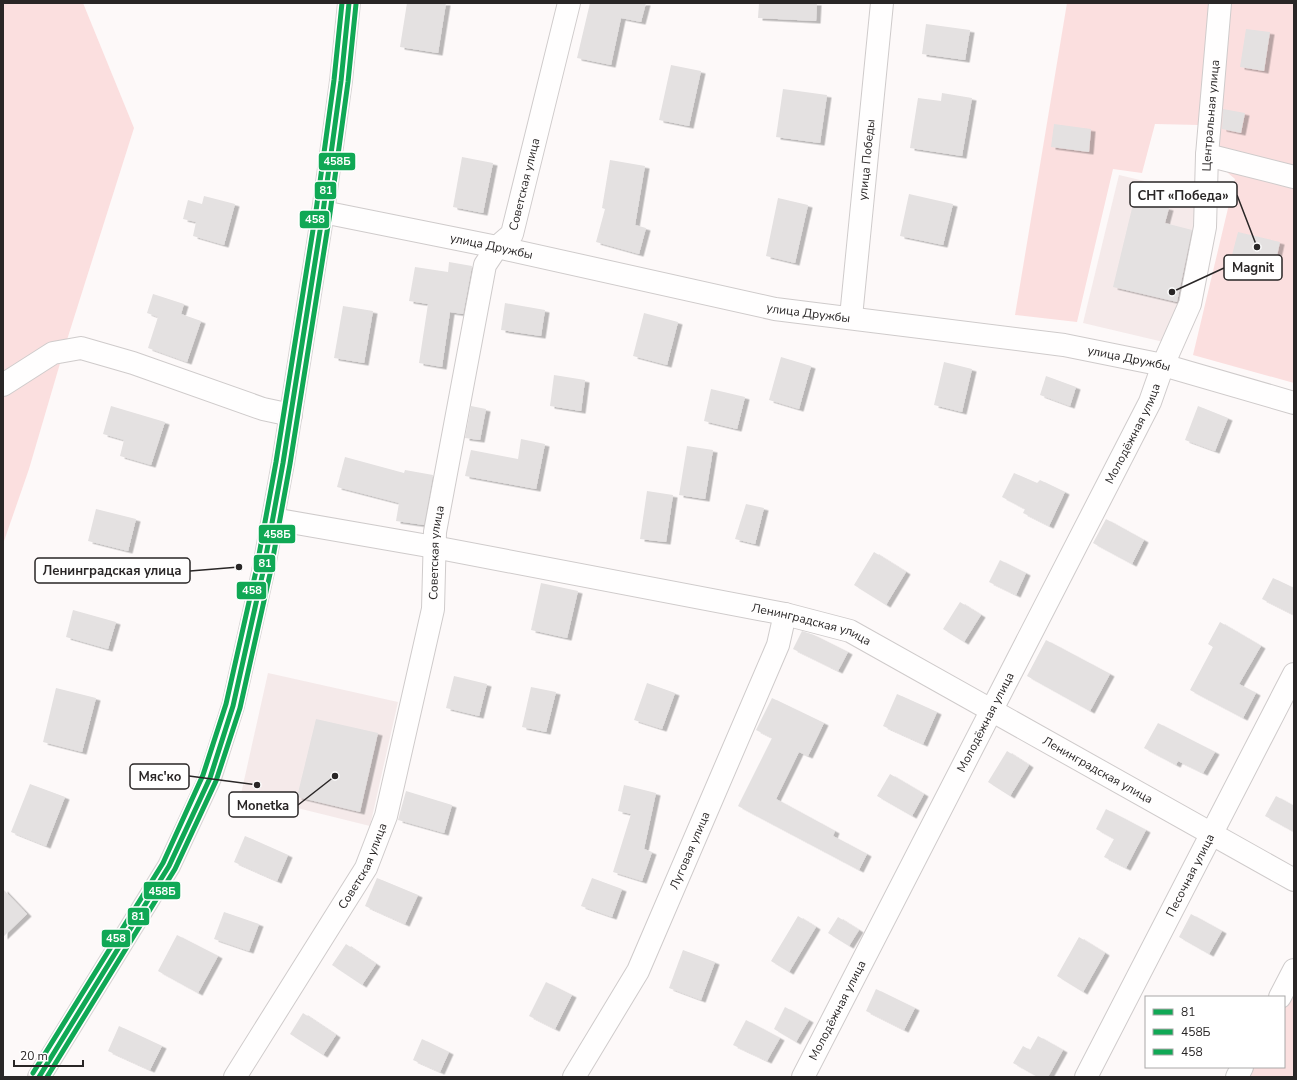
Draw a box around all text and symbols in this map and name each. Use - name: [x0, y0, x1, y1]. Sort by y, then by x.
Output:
- street label: Центральная улица: [1199, 59, 1223, 172]
- street label: улица Победы: [855, 118, 878, 201]
- street label: Советская улица: [505, 136, 543, 232]
- line badge: 458Б: [318, 152, 356, 171]
- text: 458Б: [323, 154, 351, 169]
- line badge: 81: [314, 181, 337, 200]
- callout: СНТ «Победа»: [1130, 182, 1237, 207]
- text: 81: [319, 183, 333, 198]
- text: СНТ «Победа»: [1137, 187, 1229, 205]
- line badge: 458: [299, 210, 330, 229]
- text: 458: [305, 212, 325, 227]
- street label: улица Дружбы: [449, 230, 535, 263]
- callout: Magnit: [1224, 255, 1282, 280]
- text: Magnit: [1232, 259, 1275, 277]
- street label: улица Дружбы: [765, 299, 851, 326]
- street label: улица Дружбы: [1086, 342, 1173, 375]
- street label: Молодёжная улица: [1101, 381, 1164, 487]
- street label: Советская улица: [425, 504, 448, 600]
- line badge: 458Б: [258, 524, 296, 544]
- text: 458Б: [263, 527, 291, 542]
- line badge: 81: [253, 554, 276, 573]
- text: 81: [258, 556, 272, 571]
- callout: Ленинградская улица: [35, 558, 190, 583]
- text: Ленинградская улица: [42, 562, 182, 580]
- line badge: 458: [236, 581, 267, 600]
- text: 458: [242, 583, 262, 598]
- street label: Ленинградская улица: [750, 600, 874, 649]
- street label: Молодёжная улица: [953, 669, 1018, 775]
- street label: Ленинградская улица: [1040, 733, 1156, 807]
- callout: Мяс'ко: [130, 764, 189, 789]
- text: Мяс'ко: [139, 768, 182, 786]
- callout: Monetka: [229, 792, 298, 817]
- text: Monetka: [237, 797, 289, 815]
- street label: Луговая улица: [666, 809, 714, 892]
- street label: Советская улица: [334, 821, 391, 912]
- street label: Песочная улица: [1162, 831, 1218, 920]
- line badge: 458Б: [143, 881, 181, 900]
- text: 458Б: [148, 884, 176, 899]
- line badge: 81: [127, 907, 150, 926]
- text: 81: [131, 909, 145, 924]
- line badge: 458: [101, 929, 131, 948]
- text: 458: [106, 931, 126, 946]
- street label: Молодёжная улица: [805, 958, 870, 1063]
- legend: [1145, 996, 1285, 1068]
- text: 81: [1181, 1004, 1195, 1020]
- text: 458Б: [1181, 1024, 1211, 1040]
- scale bar: [14, 1042, 83, 1068]
- text: 458: [1181, 1044, 1203, 1060]
- text: 20 m: [20, 1048, 48, 1064]

